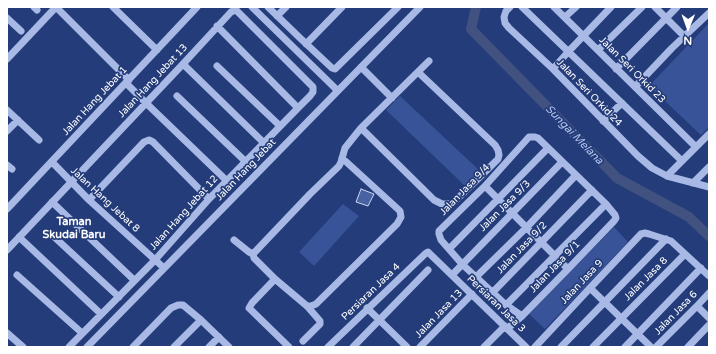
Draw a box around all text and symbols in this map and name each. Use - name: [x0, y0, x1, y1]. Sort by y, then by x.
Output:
- north arrow: [668, 8, 708, 48]
- street label: Jalan Seri Orkid 23: [596, 34, 668, 106]
- text: N: [683, 34, 692, 47]
- street label: Jalan Hang Jebat 13: [116, 42, 190, 120]
- street label: Jalan Seri Orkid 24: [554, 57, 624, 129]
- street label: Jalan Hang Jebat 1: [60, 64, 130, 138]
- water label: Sungai Melana: [542, 103, 606, 167]
- street label: Jalan Hang Jebat: [213, 137, 279, 203]
- street label: Jalan Jasa 9/4: [437, 162, 493, 218]
- street label: Jalan Hang Jebat 8: [68, 165, 142, 235]
- street label: Jalan Hang Jebat 12: [147, 173, 221, 253]
- street label: Jalan Jasa 9/3: [477, 178, 533, 234]
- district label: Taman Skudai Baru: [43, 215, 105, 241]
- street label: Jalan Jasa 9/2: [494, 220, 550, 276]
- street label: Jalan Jasa 9/1: [527, 239, 583, 295]
- street label: Jalan Jasa 8: [622, 255, 670, 303]
- street label: Jalan Jasa 9: [558, 257, 606, 307]
- street label: Persiaran Jasa 4: [339, 261, 403, 323]
- street label: Persiaran Jasa 3: [464, 273, 528, 335]
- street label: Jalan Jasa 13: [413, 287, 465, 341]
- street label: Jalan Jasa 6: [652, 288, 700, 338]

